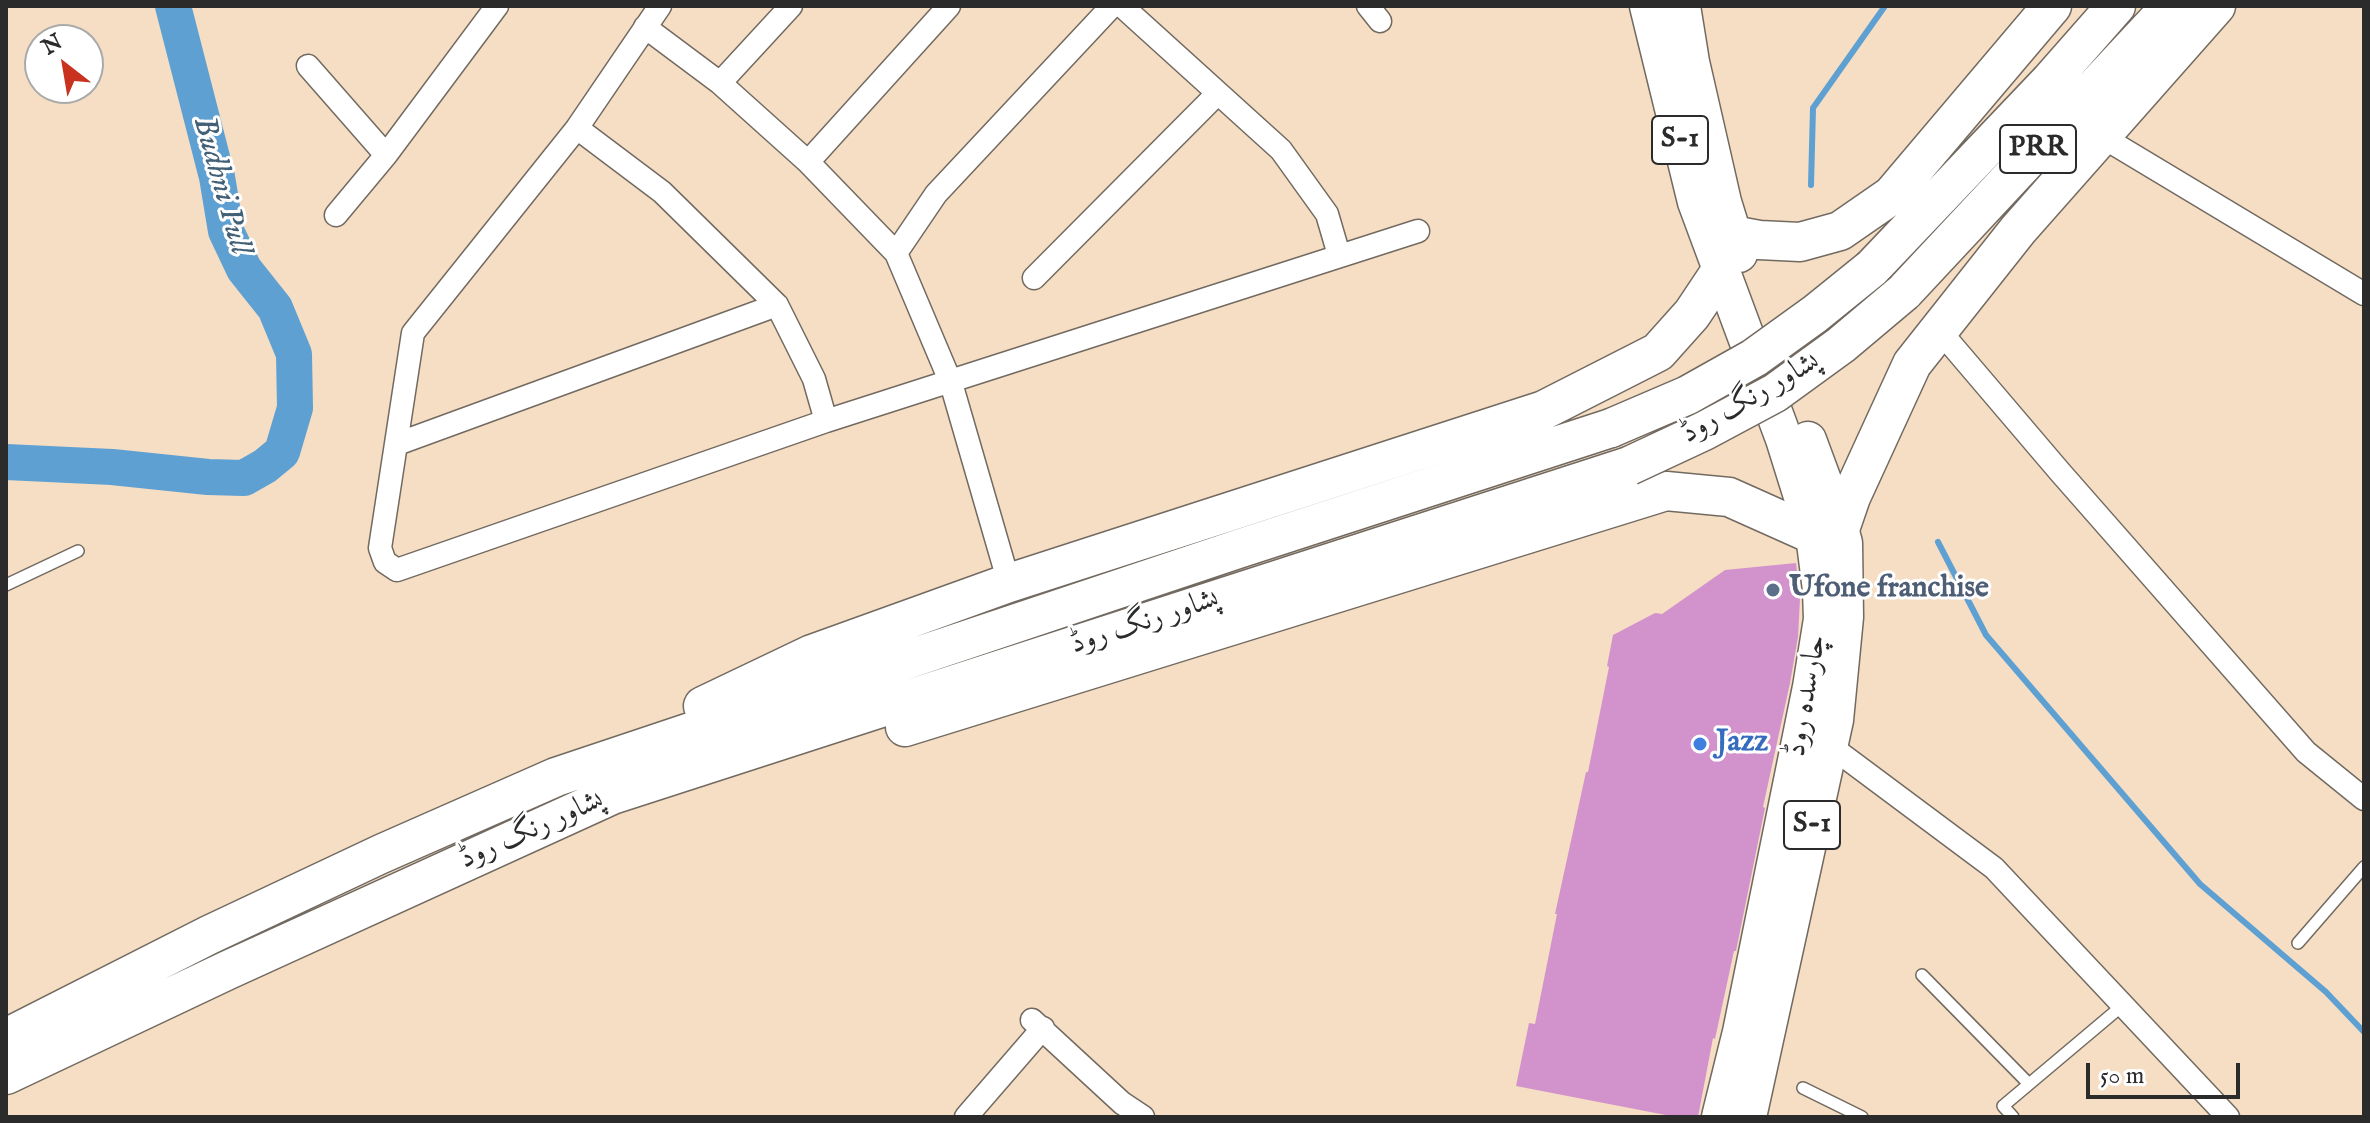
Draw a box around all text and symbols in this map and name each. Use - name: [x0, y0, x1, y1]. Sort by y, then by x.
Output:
- north arrow: [24, 24, 104, 104]
- text: N: [37, 28, 68, 62]
- water label: Budhni Pull: [182, 112, 258, 260]
- road number: S-1: [1652, 116, 1708, 164]
- road number: PRR: [2000, 125, 2076, 173]
- street label: پشاور رنگ روڈ: [1675, 345, 1827, 453]
- place label: Ufone franchise: [1789, 572, 1989, 608]
- marker: Ufone franchise: [1764, 581, 1782, 599]
- street label: پشاور رنگ روڈ: [1066, 582, 1224, 664]
- street label: چارسدہ روڈ: [1780, 632, 1836, 760]
- place label: Jazz: [1716, 726, 1768, 762]
- marker: Jazz: [1691, 735, 1709, 753]
- street label: پشاور رنگ روڈ: [454, 783, 610, 879]
- road number: S-1: [1784, 801, 1840, 849]
- scale bar: [2090, 1047, 2244, 1097]
- text: 50 m: [2100, 1061, 2144, 1092]

